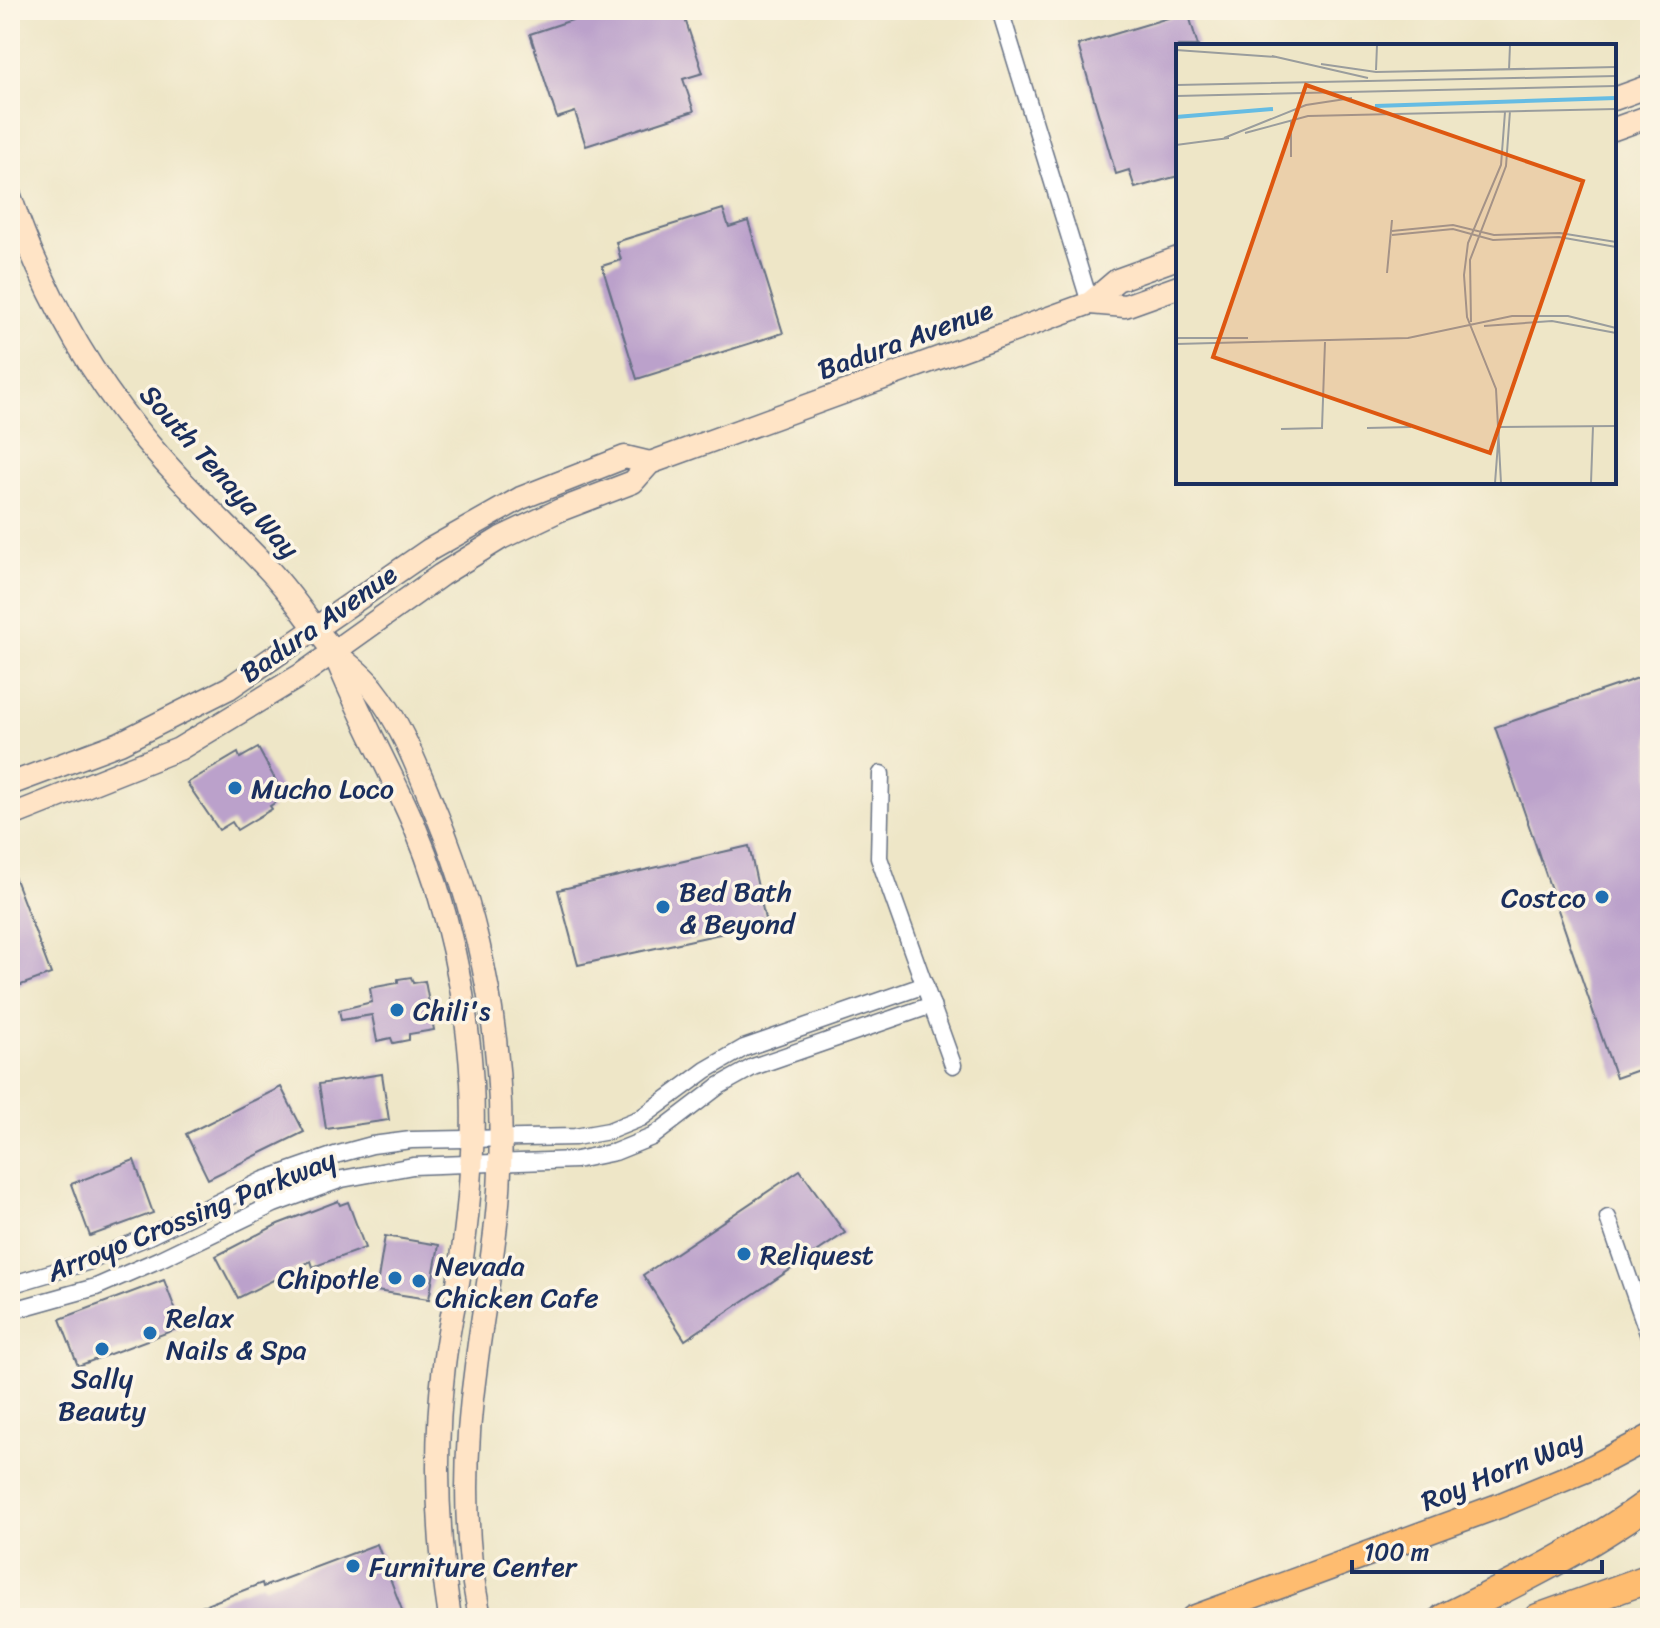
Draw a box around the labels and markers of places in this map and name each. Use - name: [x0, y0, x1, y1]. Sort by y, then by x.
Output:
- place label: Mucho Loco: [251, 764, 394, 813]
- marker: Mucho Loco: [226, 779, 244, 797]
- place label: Bed Bath & Beyond: [679, 867, 797, 948]
- place label: Costco: [1501, 873, 1586, 922]
- marker: Costco: [1593, 888, 1611, 906]
- marker: Bed Bath & Beyond: [654, 898, 672, 916]
- place label: Chili's: [413, 986, 491, 1035]
- marker: Chili's: [388, 1001, 406, 1019]
- place label: Reliquest: [760, 1230, 874, 1279]
- place label: Nevada Chicken Cafe: [435, 1241, 599, 1322]
- marker: Reliquest: [735, 1245, 753, 1263]
- place label: Chipotle: [277, 1254, 379, 1303]
- marker: Chipotle: [386, 1269, 404, 1287]
- marker: Nevada Chicken Cafe: [410, 1272, 428, 1290]
- place label: Relax Nails & Spa: [166, 1293, 307, 1374]
- marker: Relax Nails & Spa: [141, 1324, 159, 1342]
- marker: Sally Beauty: [93, 1340, 111, 1358]
- place label: Sally Beauty: [58, 1354, 146, 1435]
- place label: Furniture Center: [369, 1542, 578, 1591]
- marker: Furniture Center: [344, 1557, 362, 1575]

